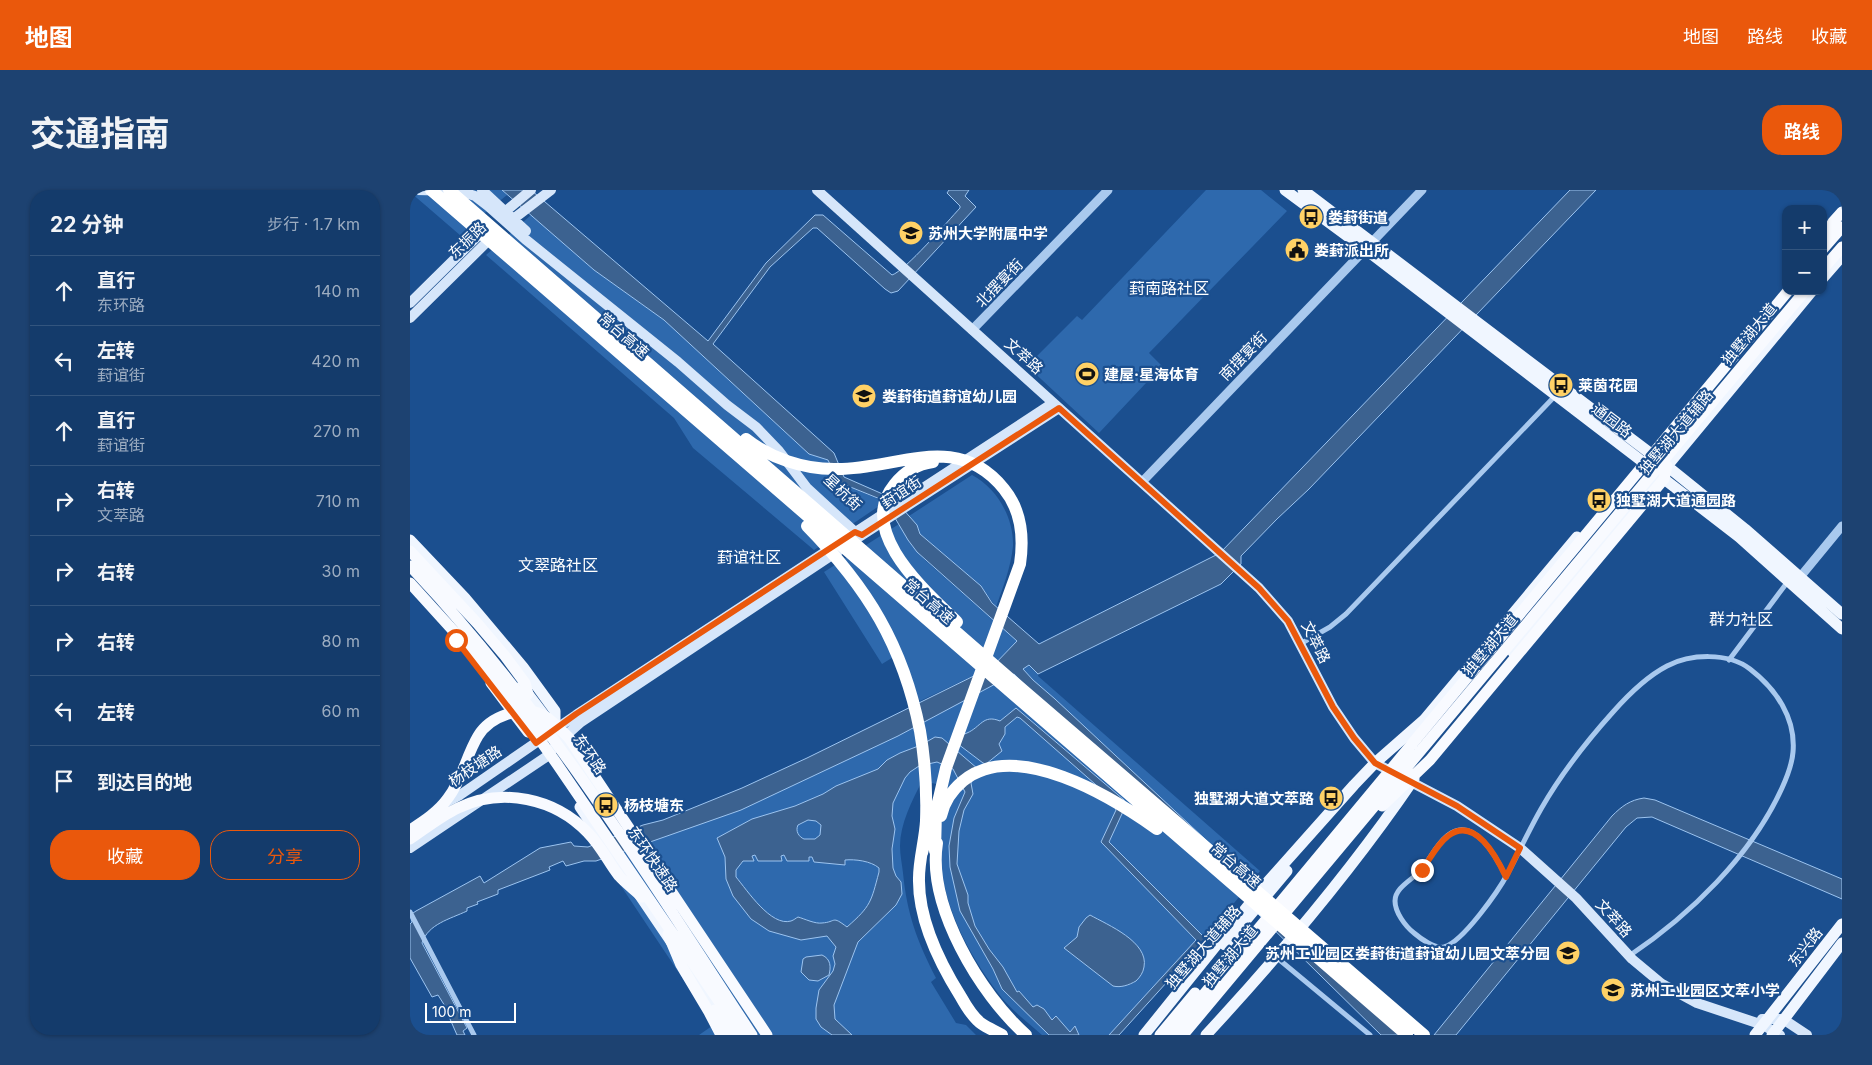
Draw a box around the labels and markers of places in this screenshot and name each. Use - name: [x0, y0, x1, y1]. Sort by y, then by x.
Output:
- bus stop icon: 娄葑街道: [1298, 204, 1324, 230]
- place label: 娄葑街道: [1328, 208, 1388, 227]
- school or university icon: 苏州大学附属中学: [898, 220, 924, 246]
- place label: 苏州大学附属中学: [928, 224, 1048, 243]
- public building icon: 娄葑派出所: [1284, 237, 1310, 263]
- place label: 娄葑派出所: [1314, 241, 1389, 260]
- sports icon: 建屋·星海体育: [1074, 361, 1100, 387]
- place label: 建屋·星海体育: [1104, 365, 1199, 384]
- bus stop icon: 莱茵花园: [1548, 372, 1574, 398]
- place label: 莱茵花园: [1578, 376, 1638, 395]
- school or university icon: 娄葑街道葑谊幼儿园: [851, 383, 877, 409]
- place label: 娄葑街道葑谊幼儿园: [882, 387, 1017, 406]
- bus stop icon: 独墅湖大道通园路: [1586, 487, 1612, 513]
- place label: 独墅湖大道通园路: [1616, 491, 1736, 510]
- bus stop icon: 独墅湖大道文萃路: [1318, 785, 1344, 811]
- place label: 独墅湖大道文萃路: [1194, 789, 1314, 808]
- bus stop icon: 杨枝塘东: [593, 792, 619, 818]
- place label: 杨枝塘东: [624, 796, 684, 815]
- school or university icon: 苏州工业园区娄葑街道葑谊幼儿园文萃分园: [1555, 940, 1581, 966]
- place label: 苏州工业园区娄葑街道葑谊幼儿园文萃分园: [1265, 944, 1550, 963]
- school or university icon: 苏州工业园区文萃小学: [1600, 977, 1626, 1003]
- place label: 苏州工业园区文萃小学: [1630, 981, 1780, 1000]

